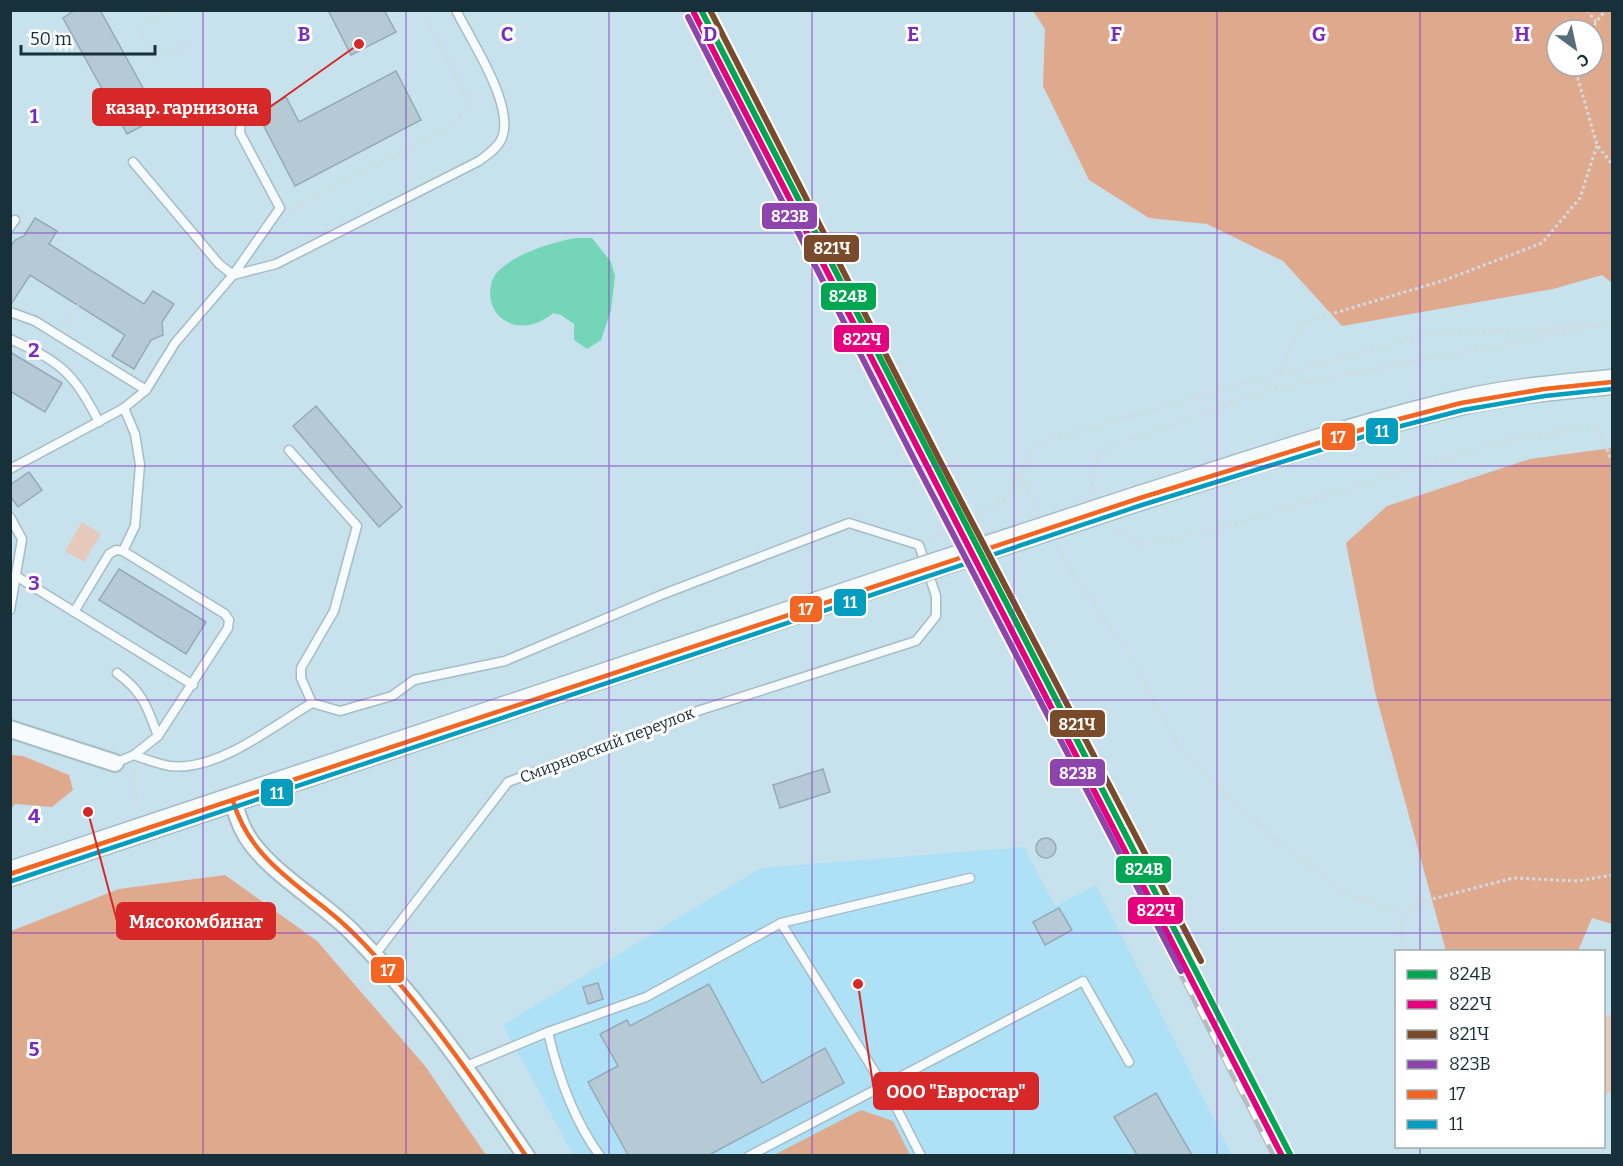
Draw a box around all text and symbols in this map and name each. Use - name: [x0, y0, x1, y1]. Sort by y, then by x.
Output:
- scale bar: [21, 18, 154, 56]
- north arrow: [1545, 18, 1605, 78]
- text: B: [298, 22, 311, 46]
- text: C: [501, 22, 513, 46]
- text: D: [703, 22, 717, 46]
- text: E: [907, 22, 919, 46]
- text: F: [1110, 22, 1122, 46]
- text: G: [1312, 22, 1326, 46]
- text: H: [1514, 22, 1530, 46]
- text: 50 m: [30, 28, 72, 50]
- text: С: [1573, 49, 1592, 71]
- callout: казар. гарнизона: [93, 89, 270, 125]
- text: казар. гарнизона: [106, 97, 258, 119]
- text: 1: [30, 104, 39, 128]
- line badge: 823В: [761, 202, 818, 230]
- text: 823В: [771, 207, 809, 226]
- line badge: 821Ч: [803, 234, 860, 263]
- text: 821Ч: [814, 239, 850, 258]
- line badge: 824В: [820, 282, 877, 311]
- text: 824В: [829, 287, 867, 306]
- line badge: 822Ч: [833, 324, 890, 353]
- text: 822Ч: [843, 330, 881, 349]
- text: 2: [28, 338, 40, 362]
- line badge: 11: [1365, 417, 1399, 445]
- line badge: 17: [1321, 422, 1356, 451]
- text: 11: [1375, 422, 1389, 441]
- text: 17: [1330, 428, 1346, 447]
- text: 3: [28, 571, 40, 595]
- line badge: 11: [833, 588, 867, 617]
- text: 11: [843, 593, 857, 612]
- line badge: 17: [789, 595, 823, 623]
- text: 17: [798, 600, 814, 619]
- street label: Смирновский переулок: [517, 703, 698, 787]
- line badge: 821Ч: [1049, 709, 1106, 738]
- text: 821Ч: [1059, 715, 1095, 734]
- line badge: 823В: [1049, 758, 1106, 787]
- text: 823В: [1059, 764, 1097, 783]
- line badge: 11: [260, 778, 294, 807]
- text: 11: [270, 784, 284, 803]
- text: 4: [28, 804, 40, 828]
- line badge: 824В: [1115, 855, 1172, 884]
- text: 824В: [1125, 860, 1163, 879]
- line badge: 822Ч: [1127, 896, 1184, 925]
- text: 822Ч: [1137, 901, 1175, 920]
- callout: Мясокомбинат: [117, 903, 275, 939]
- text: Мясокомбинат: [129, 911, 263, 933]
- legend: [1395, 950, 1605, 1148]
- line badge: 17: [370, 956, 405, 984]
- text: 17: [380, 961, 396, 980]
- text: 824В: [1449, 963, 1492, 985]
- text: 822Ч: [1449, 993, 1492, 1015]
- text: 821Ч: [1449, 1023, 1489, 1045]
- text: 5: [29, 1037, 40, 1061]
- text: 823В: [1449, 1053, 1491, 1075]
- callout: ООО "Евростар": [874, 1073, 1038, 1109]
- text: ООО "Евростар": [886, 1081, 1026, 1103]
- text: 17: [1449, 1083, 1465, 1105]
- text: 11: [1449, 1113, 1464, 1135]

